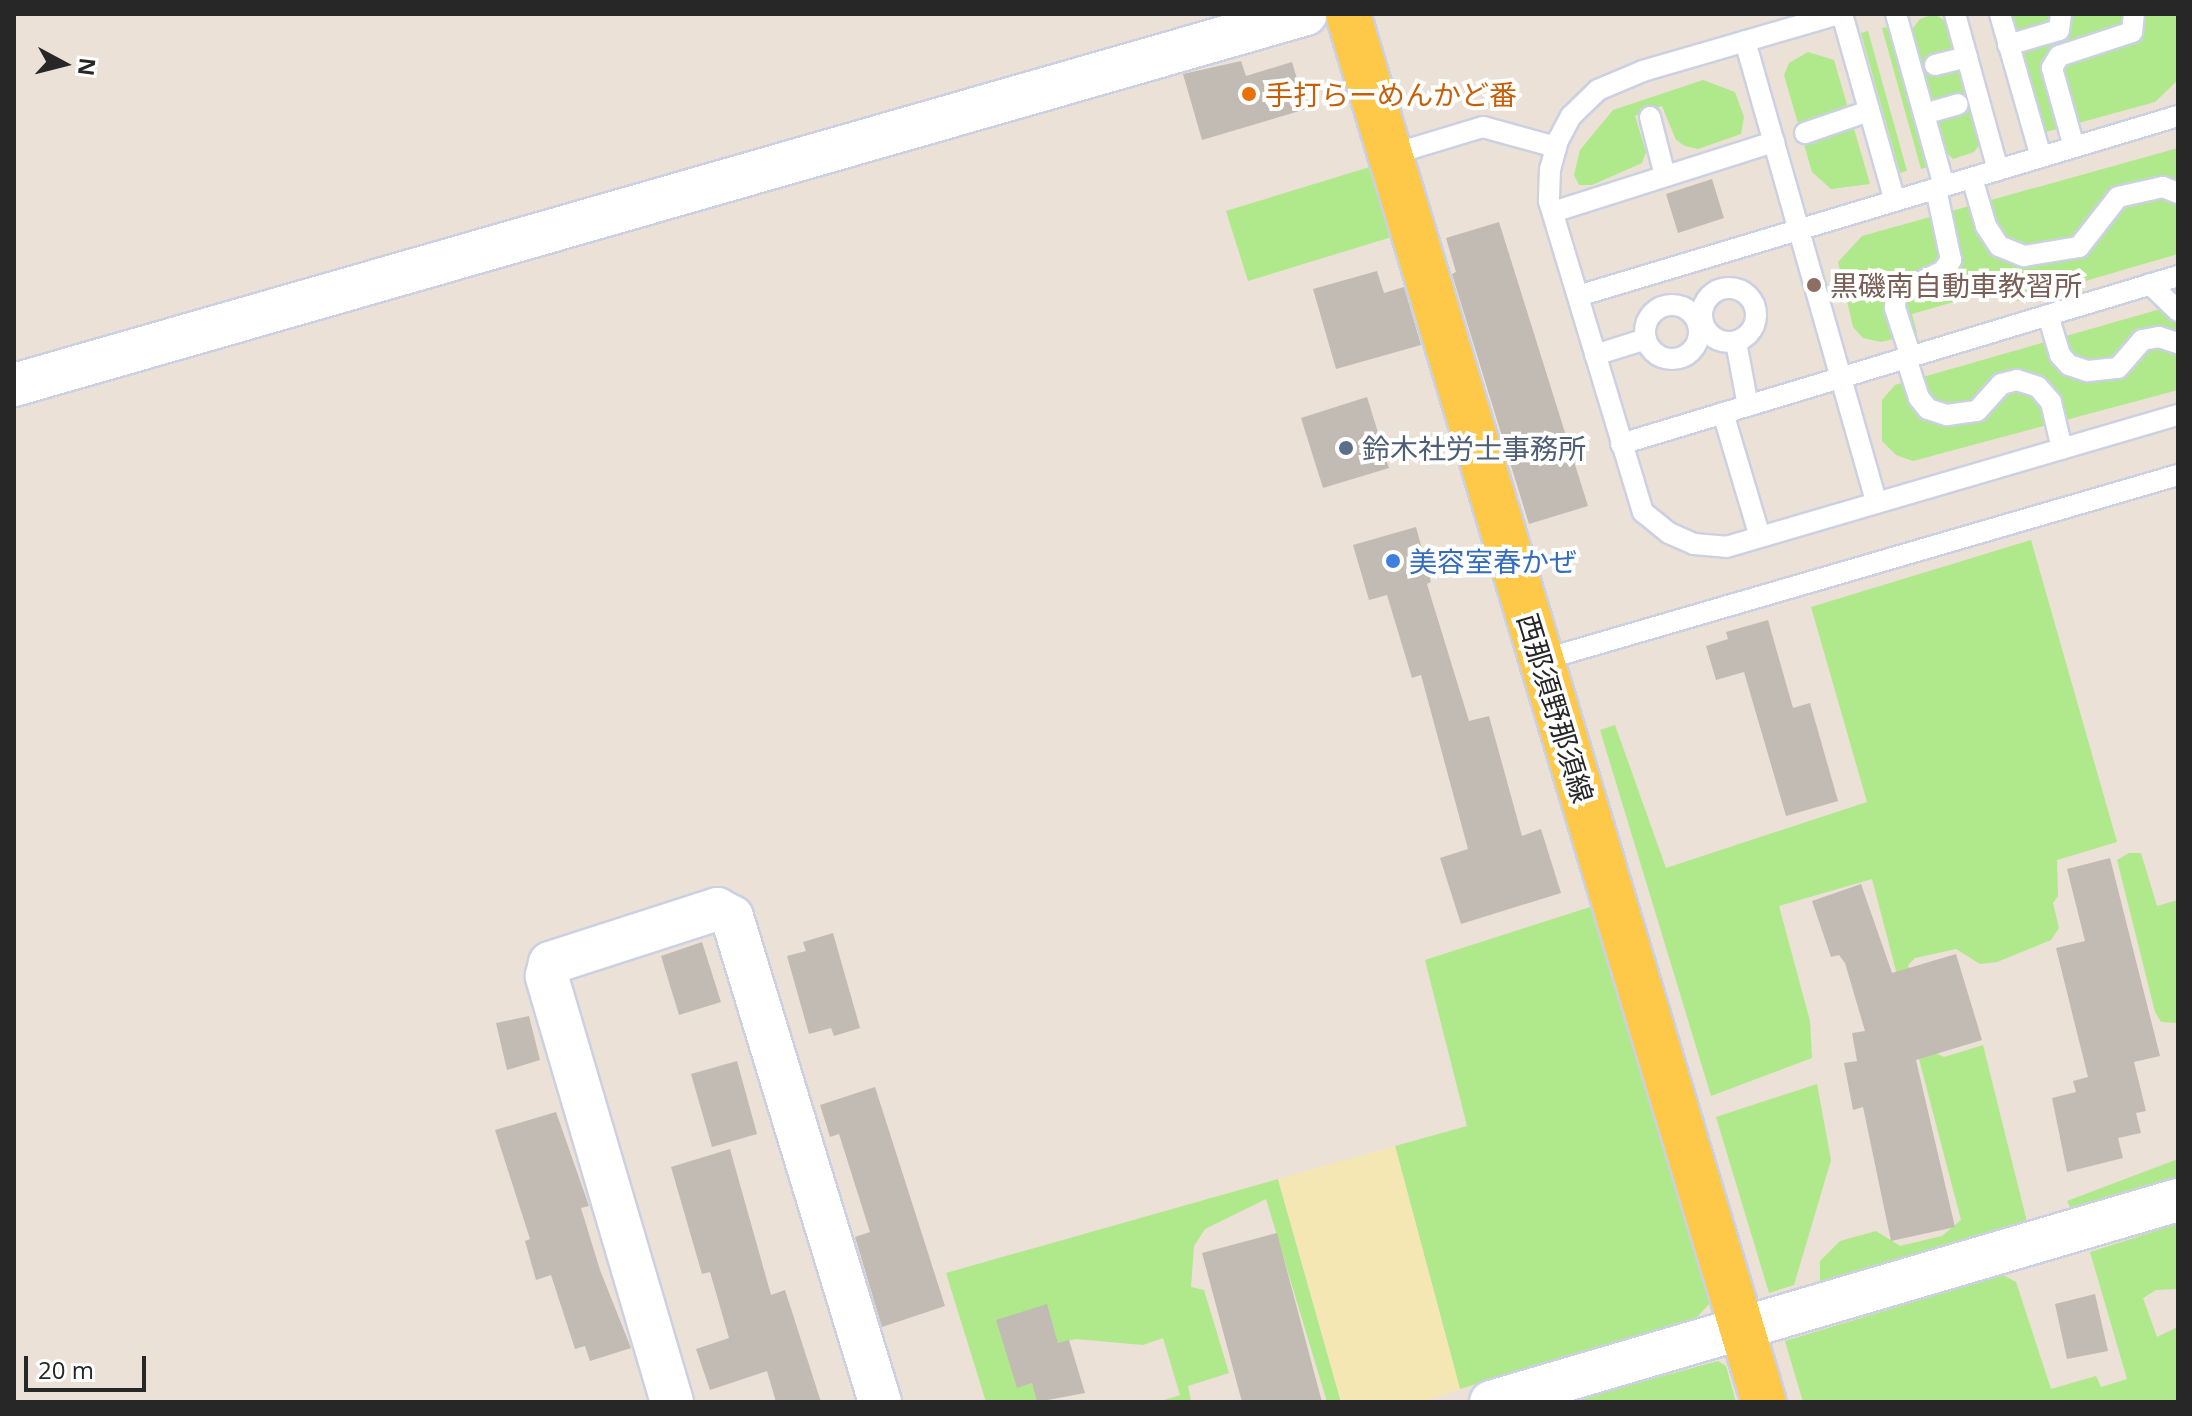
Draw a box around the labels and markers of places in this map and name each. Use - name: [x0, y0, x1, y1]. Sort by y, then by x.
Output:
- place label: 手打らーめんかど番: [1265, 77, 1517, 111]
- marker: 手打らーめんかど番: [1240, 85, 1258, 103]
- place label: 黒磯南自動車教習所: [1830, 268, 2082, 302]
- marker: 黒磯南自動車教習所: [1805, 276, 1823, 294]
- place label: 鈴木社労士事務所: [1362, 431, 1586, 465]
- marker: 鈴木社労士事務所: [1337, 439, 1355, 457]
- place label: 美容室春かぜ: [1409, 544, 1577, 578]
- marker: 美容室春かぜ: [1384, 552, 1402, 570]

